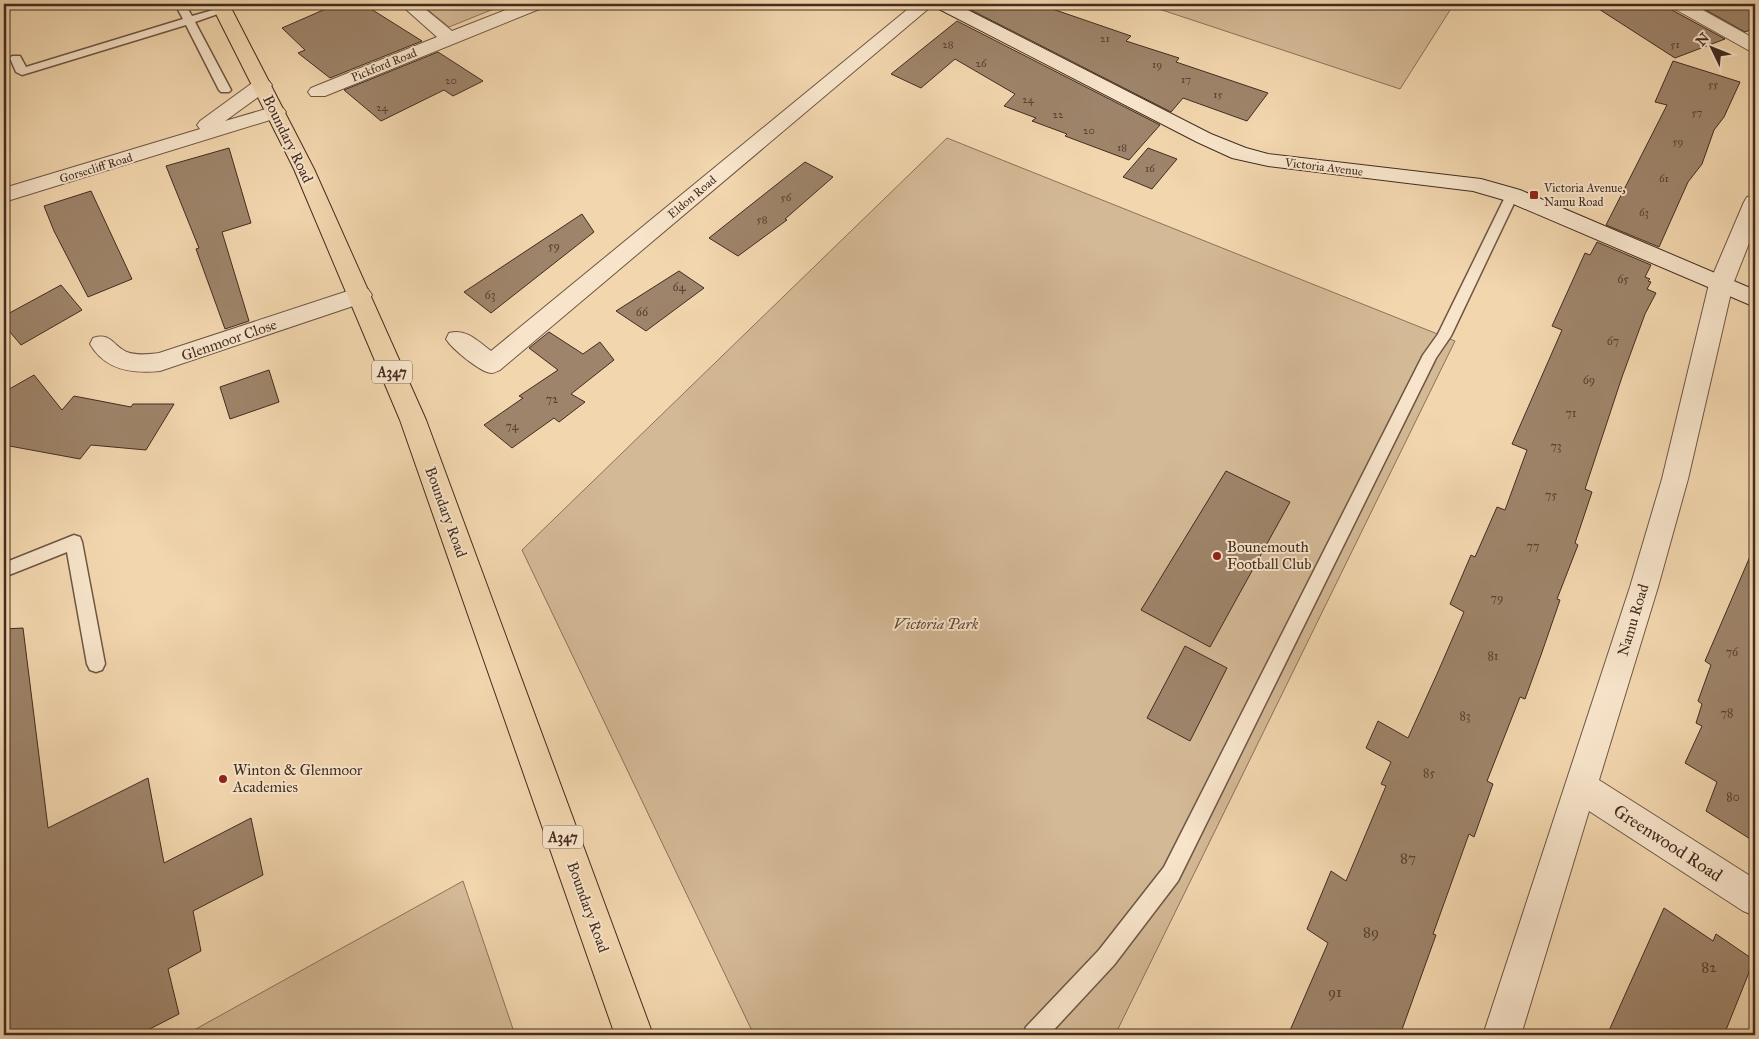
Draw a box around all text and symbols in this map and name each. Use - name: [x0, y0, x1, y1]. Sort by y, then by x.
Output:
- north arrow: [1686, 22, 1736, 72]
- text: N: [1693, 29, 1713, 50]
- house number: 21: [1100, 32, 1110, 45]
- house number: 28: [942, 38, 954, 51]
- house number: 51: [1670, 38, 1680, 51]
- street label: Pickford Road: [349, 46, 419, 84]
- house number: 26: [975, 57, 987, 70]
- house number: 19: [1152, 58, 1162, 71]
- house number: 17: [1181, 73, 1191, 86]
- house number: 20: [445, 74, 457, 87]
- house number: 55: [1708, 78, 1718, 91]
- house number: 15: [1213, 88, 1223, 101]
- street label: Boundary Road: [259, 92, 317, 186]
- house number: 24: [1022, 93, 1035, 106]
- house number: 24: [376, 101, 389, 114]
- house number: 57: [1692, 106, 1703, 119]
- house number: 22: [1053, 108, 1064, 121]
- house number: 20: [1083, 124, 1095, 137]
- house number: 59: [1672, 135, 1684, 148]
- house number: 18: [1117, 141, 1127, 154]
- street label: Gorsecliff Road: [58, 150, 134, 186]
- street label: Victoria Avenue: [1283, 155, 1364, 179]
- house number: 16: [1145, 162, 1155, 175]
- house number: 61: [1659, 172, 1669, 185]
- street label: Eldon Road: [665, 173, 719, 221]
- place label: Victoria Avenue, Namu Road: [1543, 181, 1626, 209]
- marker: Victoria Avenue, Namu Road: [1528, 189, 1540, 201]
- house number: 56: [781, 191, 792, 204]
- house number: 63: [1639, 206, 1649, 219]
- house number: 58: [757, 213, 768, 226]
- house number: 59: [548, 239, 560, 253]
- house number: 65: [1617, 272, 1629, 286]
- house number: 64: [673, 280, 686, 294]
- house number: 63: [485, 288, 496, 302]
- house number: 66: [636, 305, 649, 319]
- street label: Glenmoor Close: [179, 315, 279, 365]
- house number: 67: [1607, 334, 1619, 348]
- road number: A347: [372, 361, 412, 384]
- house number: 69: [1583, 373, 1595, 387]
- house number: 72: [546, 392, 558, 406]
- house number: 71: [1565, 406, 1577, 420]
- house number: 74: [506, 419, 519, 433]
- house number: 73: [1550, 439, 1562, 453]
- street label: Boundary Road: [421, 464, 471, 560]
- house number: 75: [1545, 488, 1557, 502]
- place label: Bounemouth Football Club: [1227, 538, 1312, 573]
- house number: 77: [1527, 539, 1539, 553]
- marker: Bounemouth Football Club: [1211, 550, 1223, 562]
- street label: Namu Road: [1614, 581, 1653, 658]
- house number: 79: [1491, 591, 1503, 605]
- park label: Victoria Park: [894, 615, 979, 633]
- house number: 76: [1726, 645, 1739, 659]
- house number: 81: [1487, 649, 1499, 663]
- house number: 78: [1721, 706, 1733, 720]
- house number: 83: [1459, 709, 1471, 723]
- place label: Winton & Glenmoor Academies: [232, 761, 363, 796]
- house number: 85: [1423, 766, 1435, 780]
- marker: Winton & Glenmoor Academies: [217, 773, 229, 785]
- house number: 80: [1726, 790, 1740, 804]
- street label: Greenwood Road: [1609, 800, 1727, 886]
- road number: A347: [543, 826, 583, 849]
- house number: 87: [1400, 849, 1416, 867]
- street label: Boundary Road: [563, 859, 613, 955]
- house number: 89: [1363, 923, 1379, 941]
- house number: 82: [1701, 958, 1717, 976]
- house number: 91: [1328, 983, 1342, 1001]

